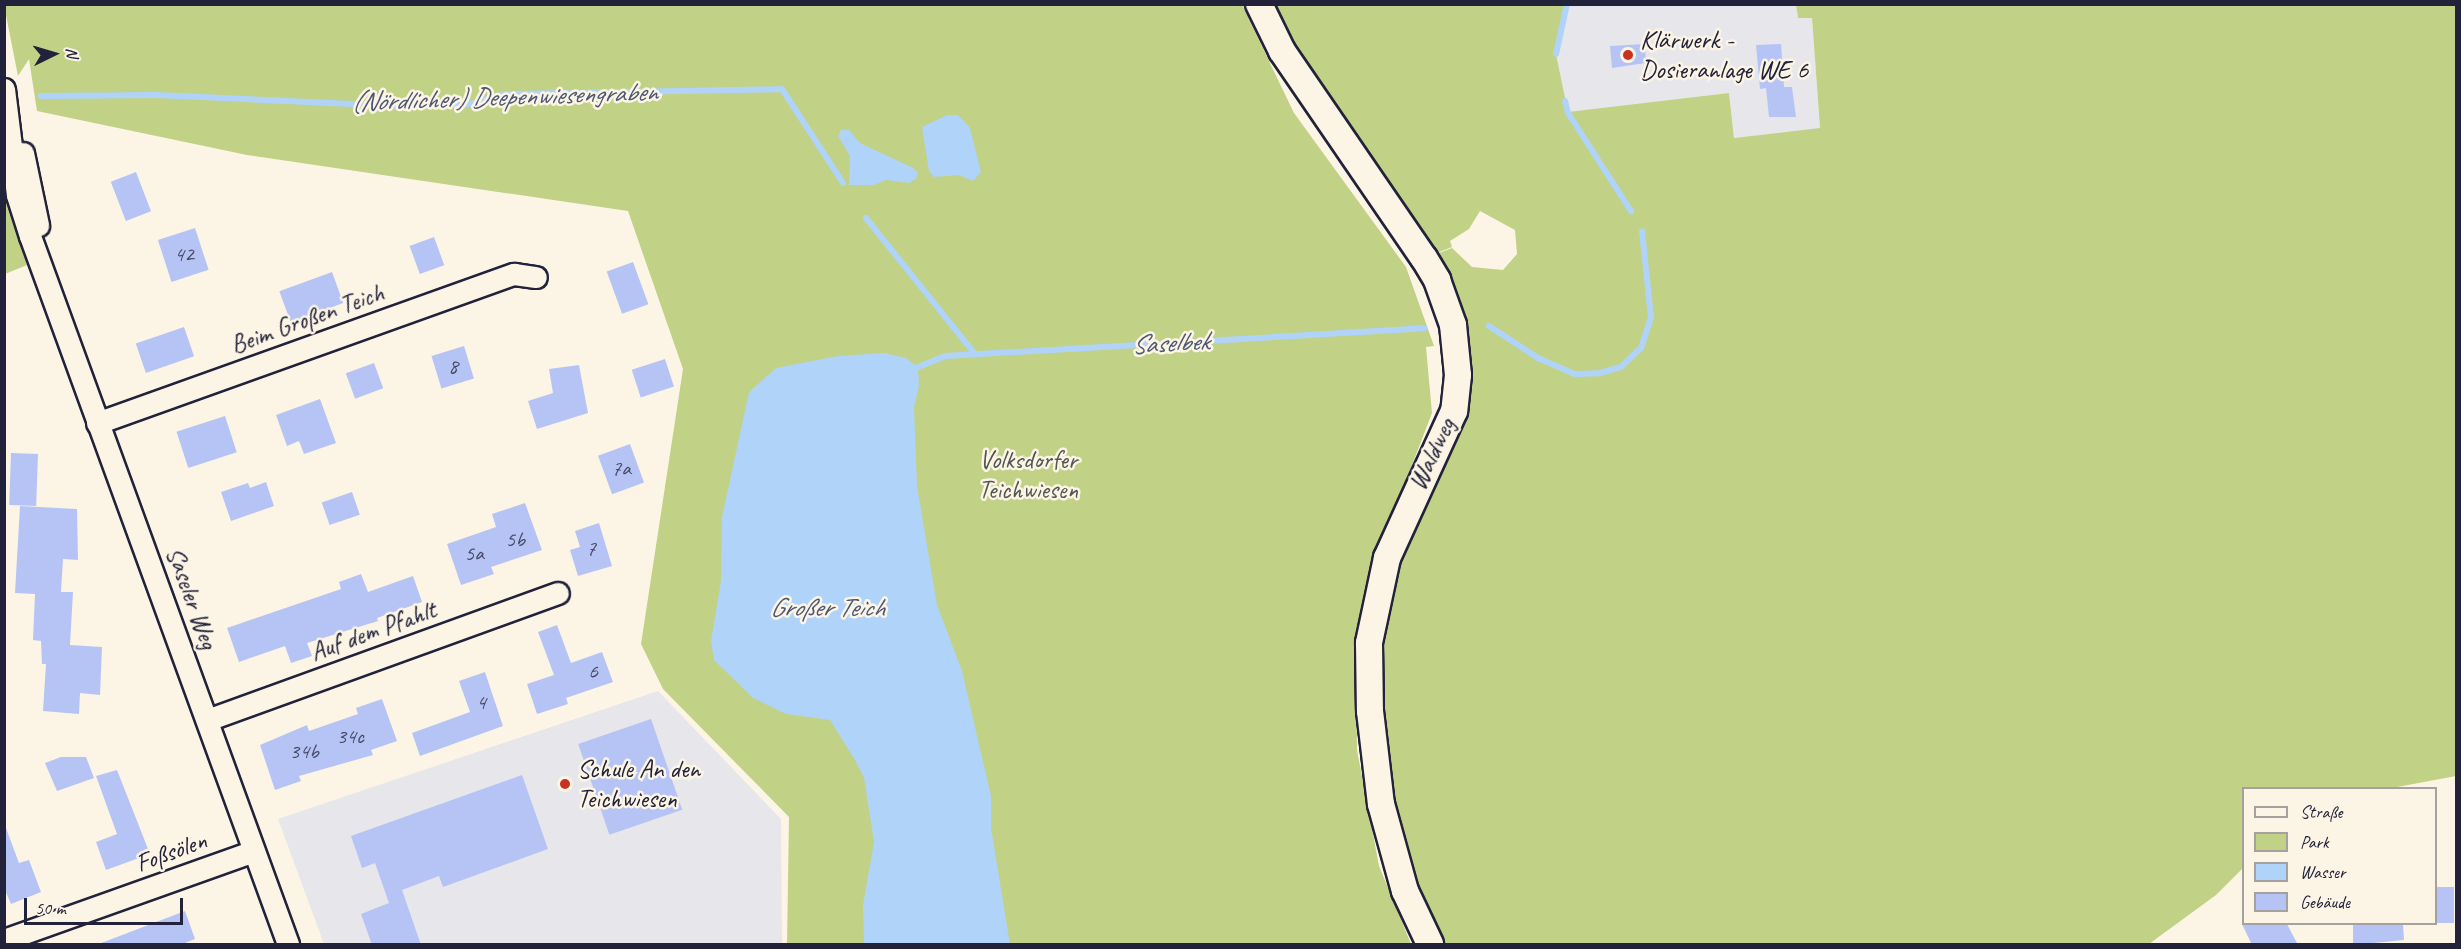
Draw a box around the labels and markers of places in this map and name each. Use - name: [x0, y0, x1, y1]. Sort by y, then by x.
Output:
- place label: Klärwerk - Dosieranlage WE 6: [1640, 24, 1808, 86]
- marker: Klärwerk - Dosieranlage WE 6: [1621, 48, 1635, 62]
- place label: Schule An den Teichwiesen: [577, 753, 700, 814]
- marker: Schule An den Teichwiesen: [558, 777, 572, 791]

